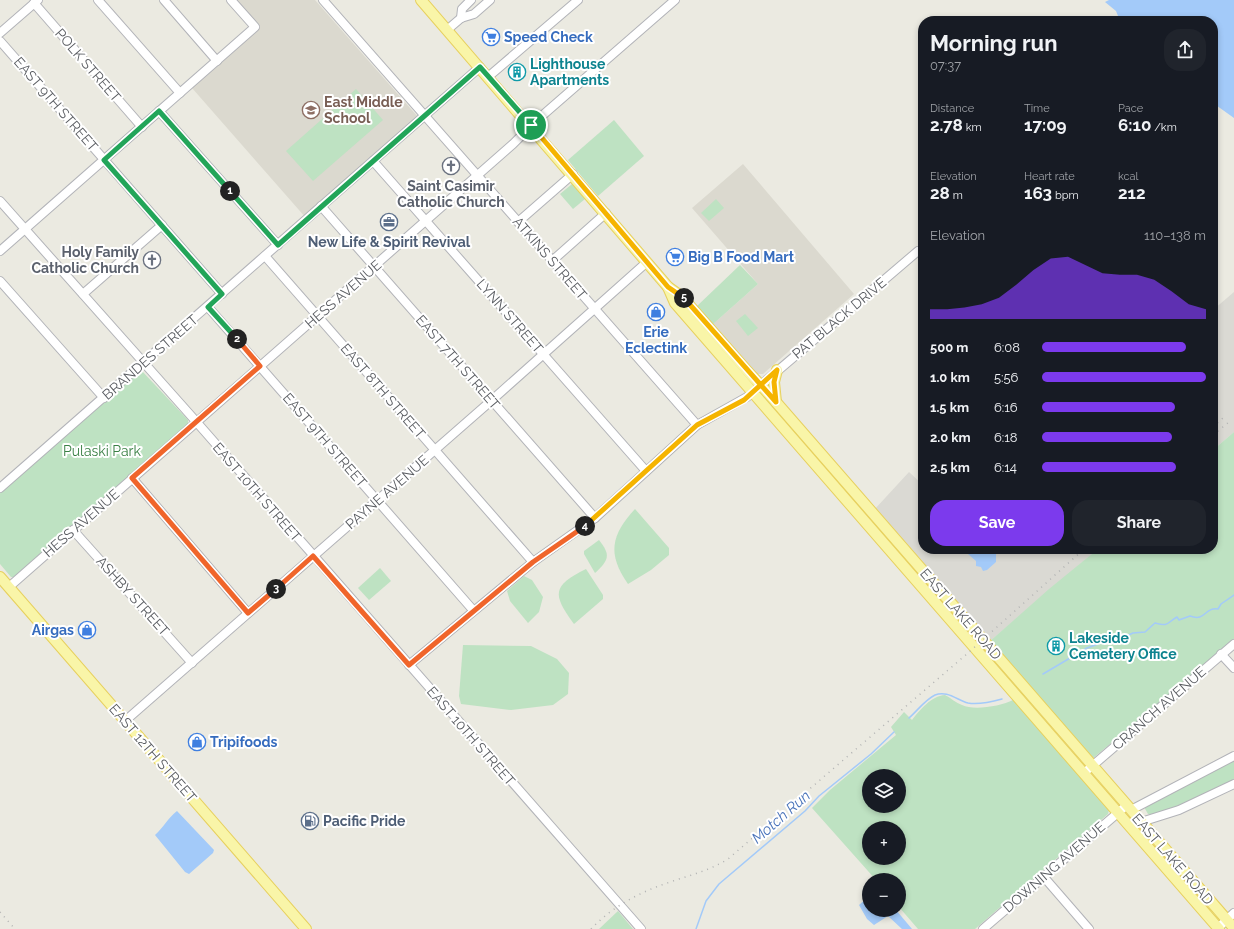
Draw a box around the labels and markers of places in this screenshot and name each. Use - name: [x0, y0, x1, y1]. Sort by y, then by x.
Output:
- supermarket icon: Speed Check: [481, 27, 501, 47]
- place label: Speed Check: [504, 29, 593, 45]
- place label: Lighthouse Apartments: [530, 56, 609, 88]
- building icon: Lighthouse Apartments: [507, 62, 527, 82]
- place label: East Middle School: [324, 94, 403, 126]
- school or university icon: East Middle School: [301, 100, 321, 120]
- pin: [514, 108, 548, 142]
- church icon: Saint Casimir Catholic Church: [441, 156, 461, 176]
- place label: Saint Casimir Catholic Church: [397, 178, 505, 210]
- pin: 1: [220, 181, 240, 201]
- office icon: New Life & Spirit Revival: [379, 212, 399, 232]
- place label: New Life & Spirit Revival: [308, 234, 471, 250]
- place label: Holy Family Catholic Church: [31, 244, 139, 276]
- supermarket icon: Big B Food Mart: [665, 247, 685, 267]
- place label: Big B Food Mart: [688, 249, 795, 265]
- church icon: Holy Family Catholic Church: [142, 250, 162, 270]
- pin: 5: [674, 288, 694, 308]
- shop icon: Erie Eclectink: [646, 302, 666, 322]
- place label: Erie Eclectink: [625, 324, 687, 356]
- pin: 2: [227, 329, 247, 349]
- pin: 4: [575, 516, 595, 536]
- pin: 3: [266, 579, 286, 599]
- shop icon: Airgas: [77, 620, 97, 640]
- place label: Airgas: [32, 622, 74, 638]
- place label: Lakeside Cemetery Office: [1069, 630, 1177, 662]
- building icon: Lakeside Cemetery Office: [1046, 636, 1066, 656]
- shop icon: Tripifoods: [187, 732, 207, 752]
- place label: Tripifoods: [210, 734, 277, 750]
- fuel station icon: Pacific Pride: [300, 811, 320, 831]
- place label: Pacific Pride: [323, 813, 406, 829]

